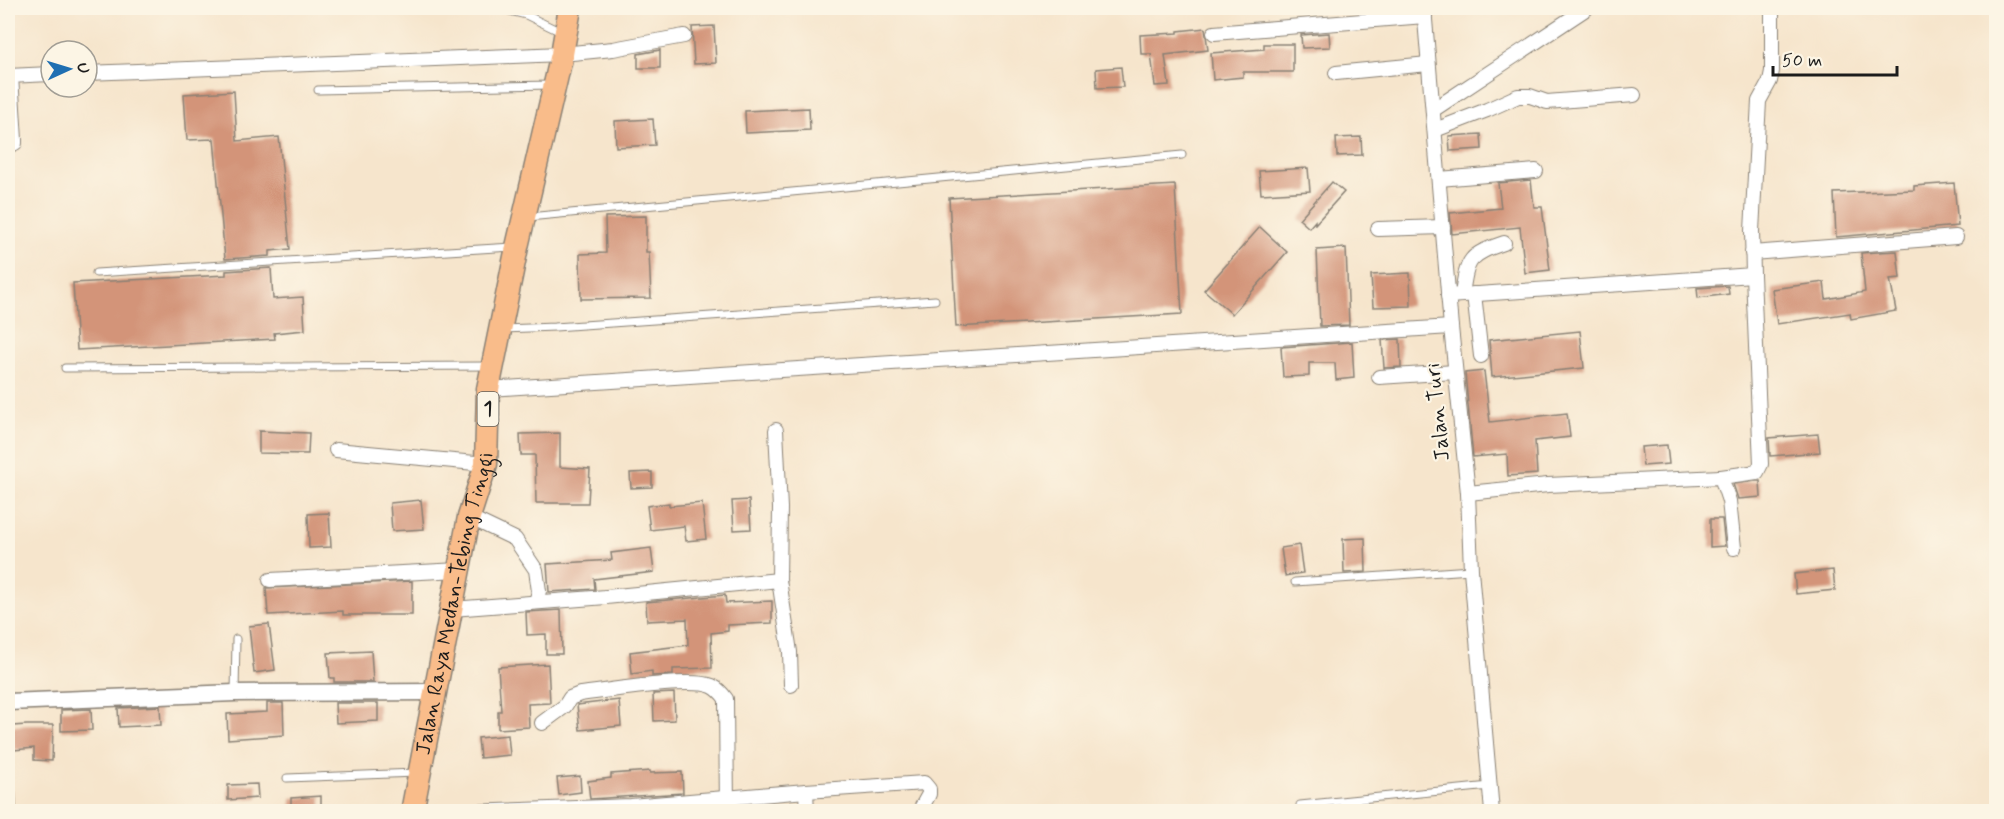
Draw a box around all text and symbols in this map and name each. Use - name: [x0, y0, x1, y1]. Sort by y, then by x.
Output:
- north arrow: [39, 39, 99, 99]
- scale bar: [1773, 39, 1898, 77]
- text: 50 m: [1782, 49, 1822, 73]
- text: U: [72, 62, 93, 74]
- street label: Jalan Turi: [1419, 361, 1457, 462]
- road number: 1: [478, 392, 498, 426]
- street label: Jalan Raya Medan-Tebing Tinggi: [409, 452, 502, 757]

